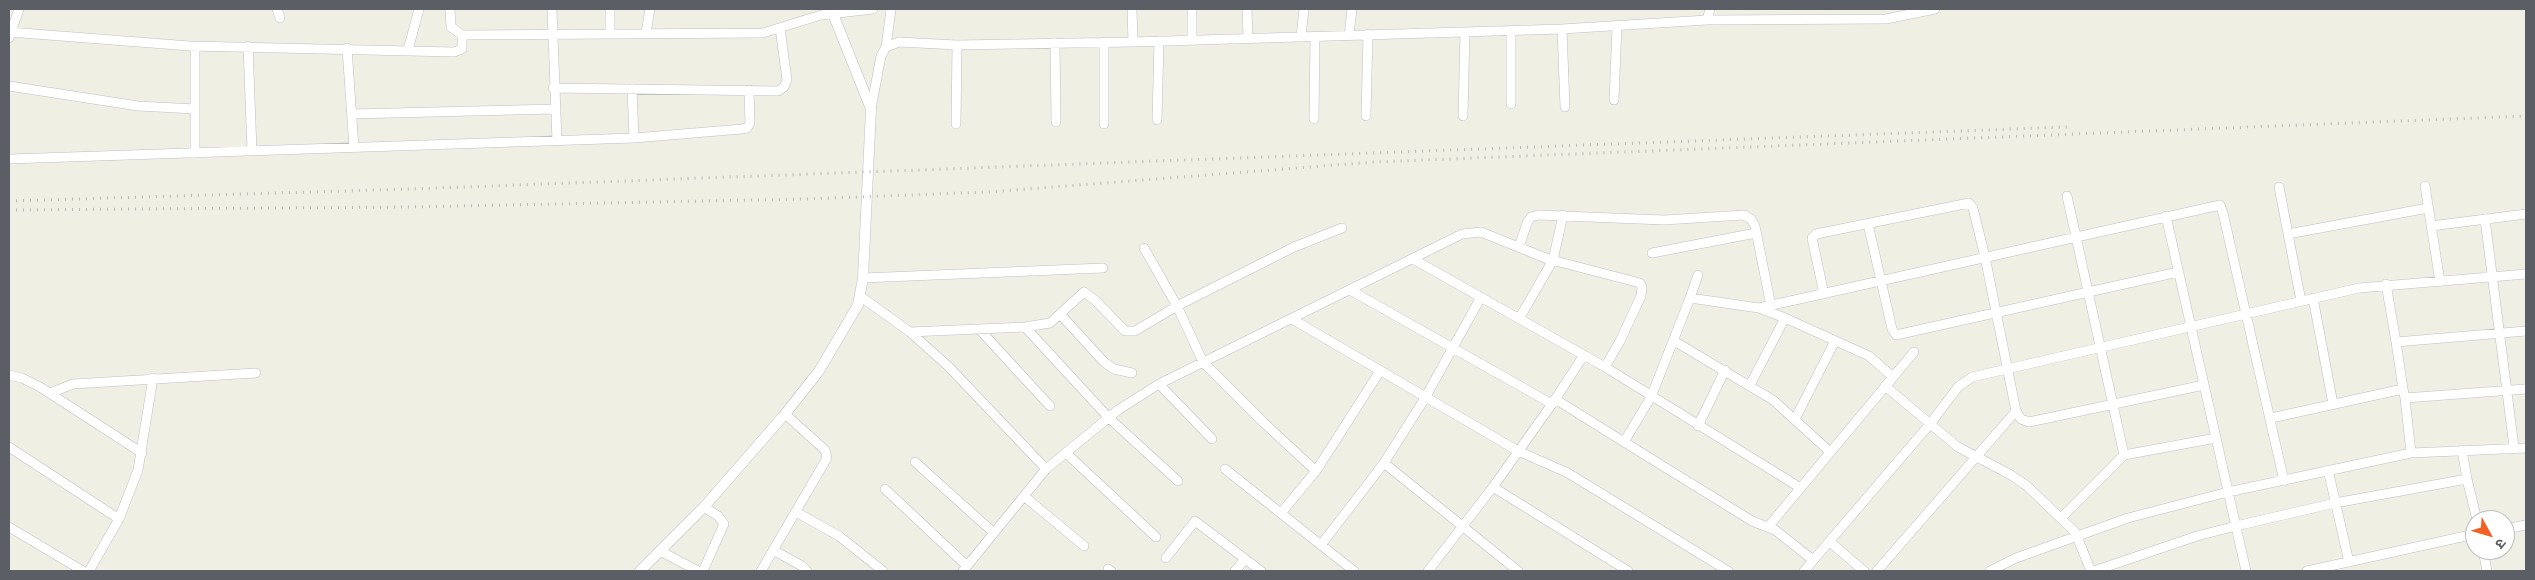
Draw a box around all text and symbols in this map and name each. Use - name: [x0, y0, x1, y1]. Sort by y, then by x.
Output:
- north arrow: [2465, 510, 2515, 560]
- text: उ: [2491, 535, 2510, 553]

